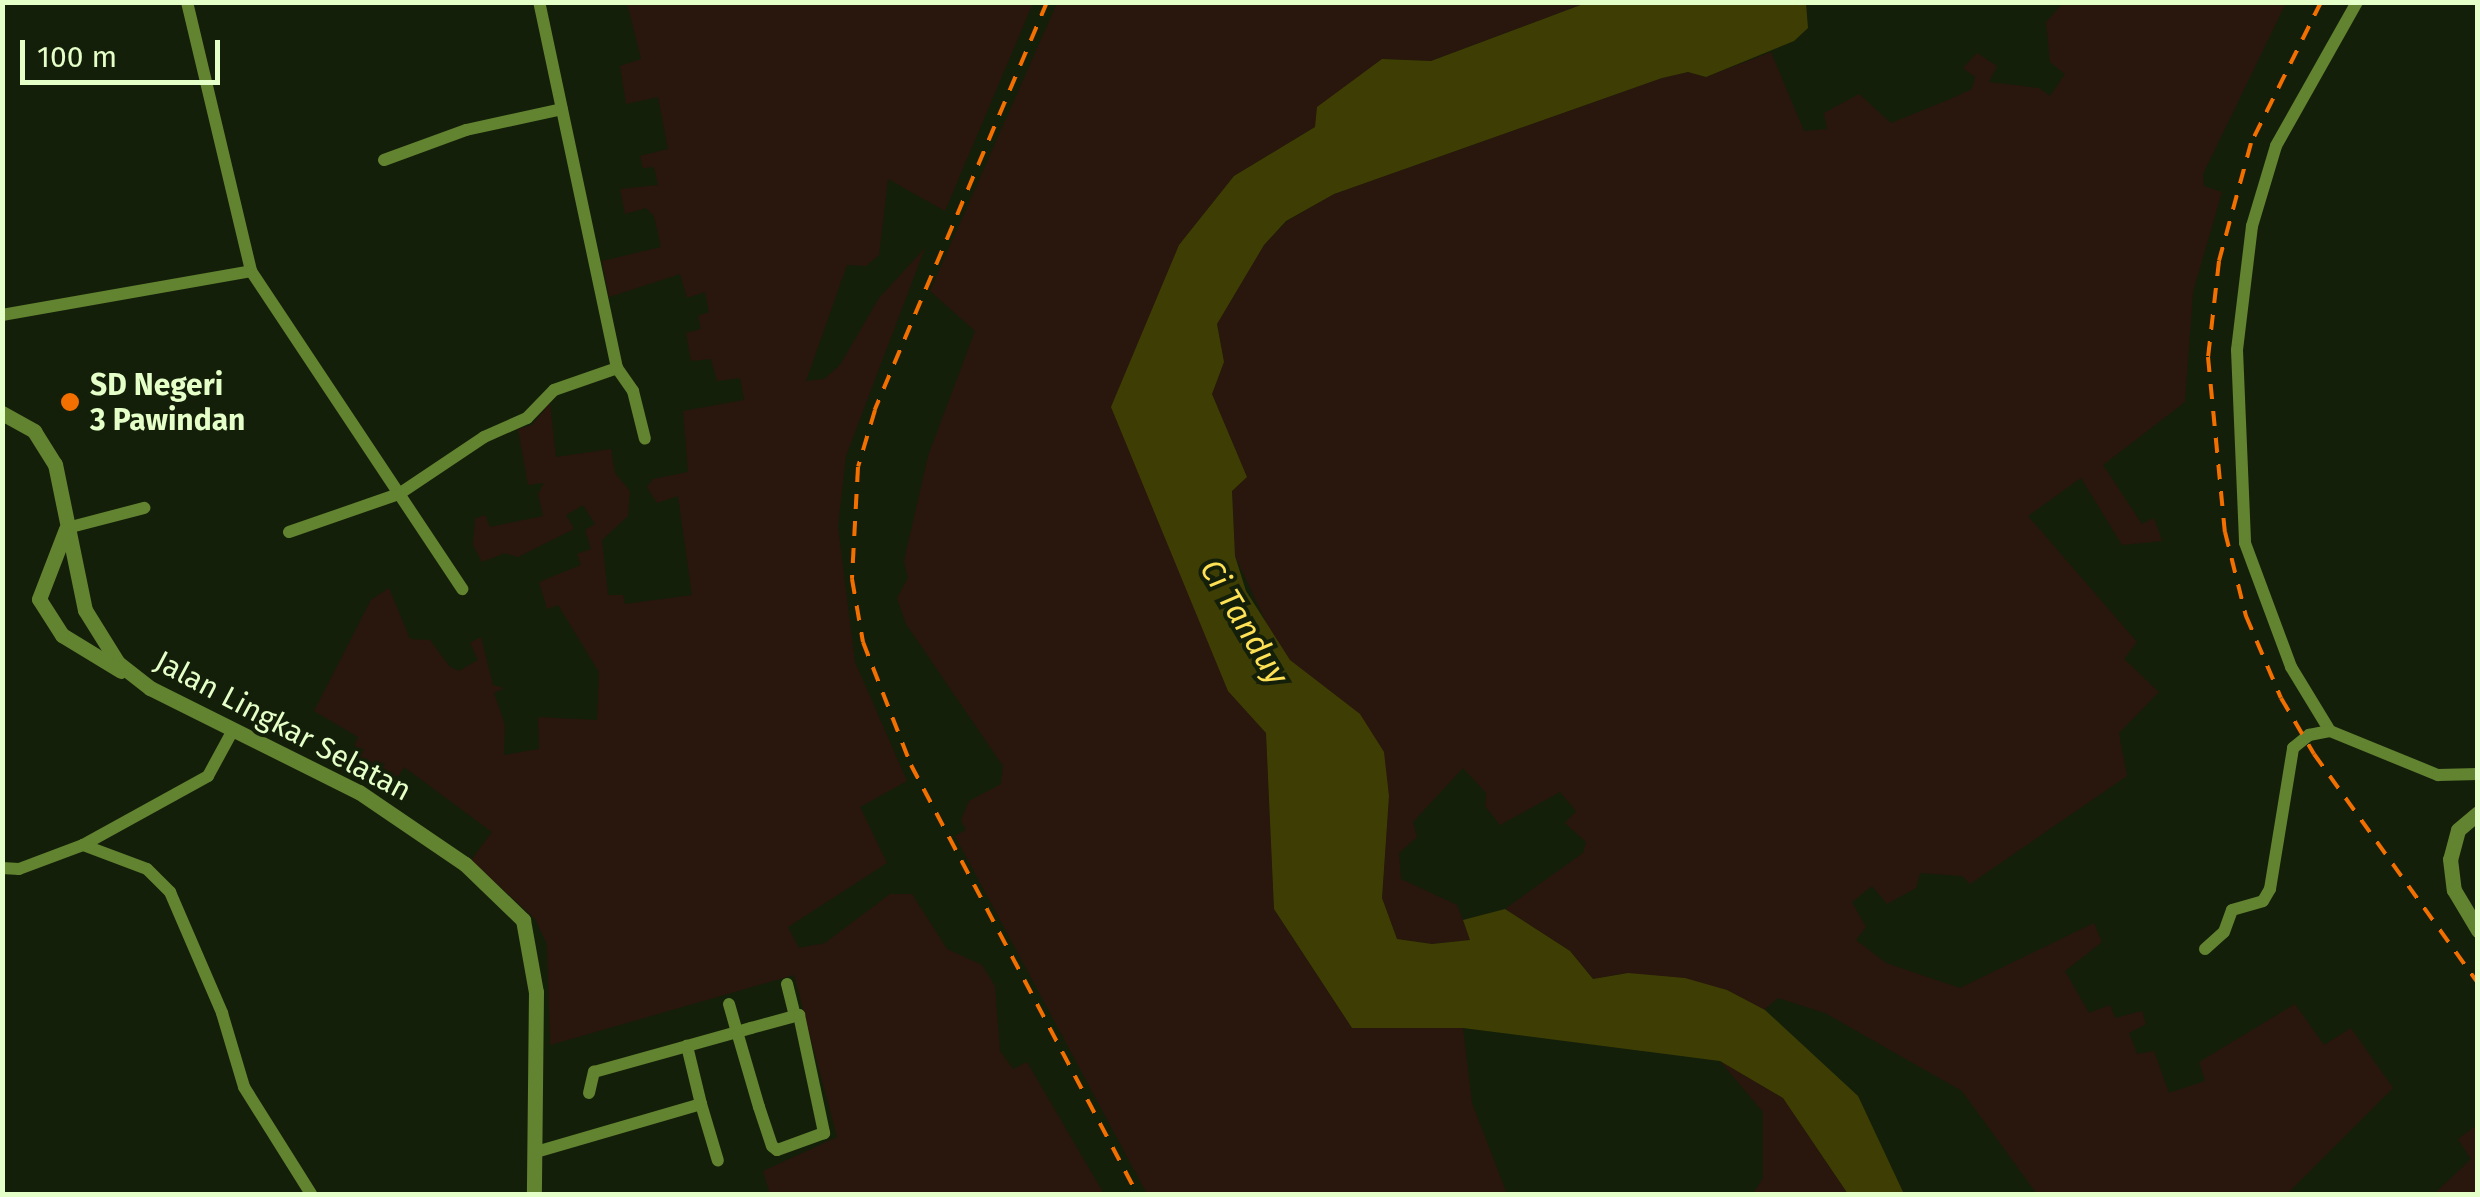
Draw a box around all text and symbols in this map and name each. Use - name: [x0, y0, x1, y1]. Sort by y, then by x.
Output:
- scale bar: [25, 20, 225, 82]
- text: 100 m: [37, 39, 117, 75]
- place label: SD Negeri 3 Pawindan: [90, 367, 245, 438]
- marker: SD Negeri 3 Pawindan: [59, 391, 81, 413]
- water label: Ci Tanduy: [1192, 552, 1296, 692]
- street label: Jalan Lingkar Selatan: [149, 643, 417, 809]

